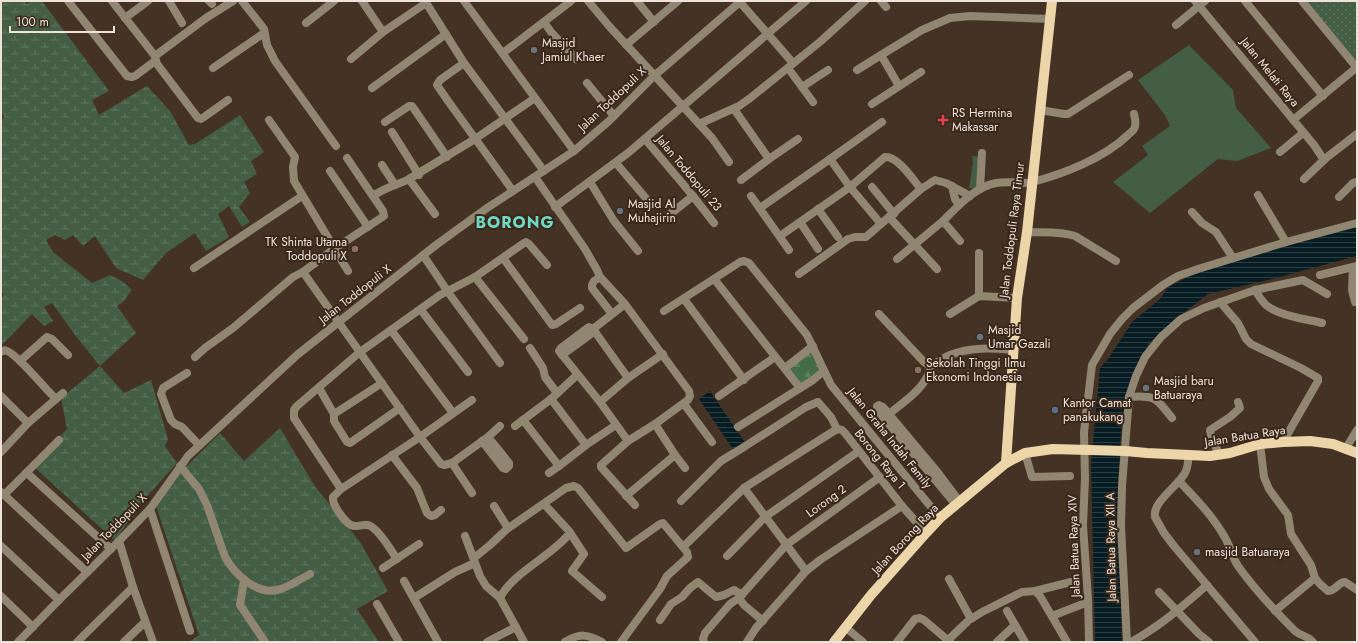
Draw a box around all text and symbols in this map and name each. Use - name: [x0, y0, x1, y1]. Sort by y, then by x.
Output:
- scale bar: [10, 8, 114, 34]
- text: 100 m: [16, 13, 49, 31]
- street label: Jalan Melati Raya: [1235, 32, 1304, 111]
- place label: Masjid Jamiul Khaer: [540, 34, 606, 66]
- marker: Masjid Jamiul Khaer: [529, 45, 539, 55]
- street label: Jalan Toddopuli X: [572, 62, 650, 137]
- place label: RS Hermina Makassar: [952, 104, 1013, 136]
- marker: RS Hermina Makassar: [937, 114, 949, 126]
- street label: Jalan Toddopuli 23: [651, 130, 726, 215]
- street label: Jalan Toddopuli Raya Timur: [995, 160, 1029, 301]
- place label: Masjid Al Muhajirin: [628, 195, 676, 227]
- marker: Masjid Al Muhajirin: [615, 206, 625, 216]
- district label: BORONG: [476, 211, 554, 234]
- place label: TK Shinta Utama Toddopuli X: [265, 233, 347, 265]
- marker: TK Shinta Utama Toddopuli X: [350, 244, 360, 254]
- street label: Jalan Toddopuli X: [313, 260, 395, 329]
- place label: Masjid Umar Gazali: [988, 321, 1051, 353]
- marker: Masjid Umar Gazali: [975, 332, 985, 342]
- place label: Sekolah Tinggi Ilmu Ekonomi Indonesia: [926, 354, 1026, 386]
- marker: Sekolah Tinggi Ilmu Ekonomi Indonesia: [913, 365, 923, 375]
- place label: Masjid baru Batuaraya: [1154, 372, 1214, 404]
- street label: Jalan Graha Indah Family: [842, 382, 937, 493]
- marker: Masjid baru Batuaraya: [1141, 383, 1151, 393]
- place label: Kantor Camat panakukang: [1063, 394, 1131, 426]
- marker: Kantor Camat panakukang: [1050, 405, 1060, 415]
- street label: Jalan Batua Raya: [1201, 421, 1287, 452]
- street label: Borong Raya 1: [850, 425, 910, 493]
- street label: Lorong 2: [802, 480, 850, 522]
- street label: Jalan Toddopuli X: [76, 489, 151, 566]
- street label: Jalan Batua Raya XII A: [1101, 492, 1121, 604]
- street label: Jalan Batua Raya XIV: [1063, 494, 1085, 600]
- street label: Jalan Borong Raya: [866, 499, 943, 580]
- place label: masjid Batuaraya: [1205, 543, 1290, 561]
- marker: masjid Batuaraya: [1192, 547, 1202, 557]

